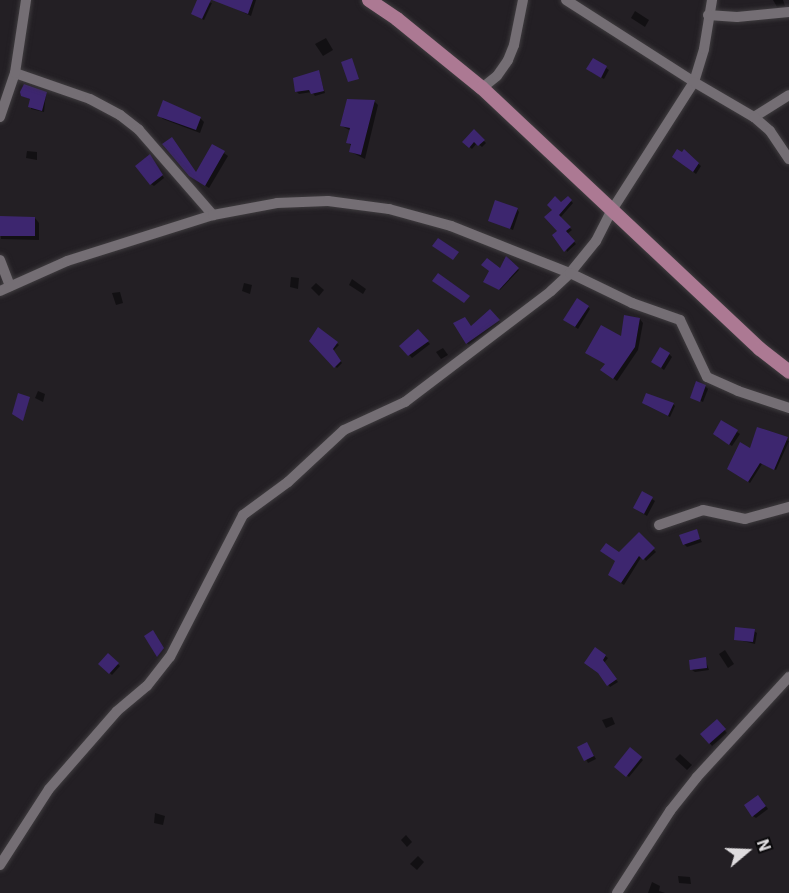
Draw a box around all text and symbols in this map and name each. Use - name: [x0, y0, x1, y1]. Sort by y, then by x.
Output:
- north arrow: [717, 821, 777, 881]
- text: N: [753, 836, 775, 854]

